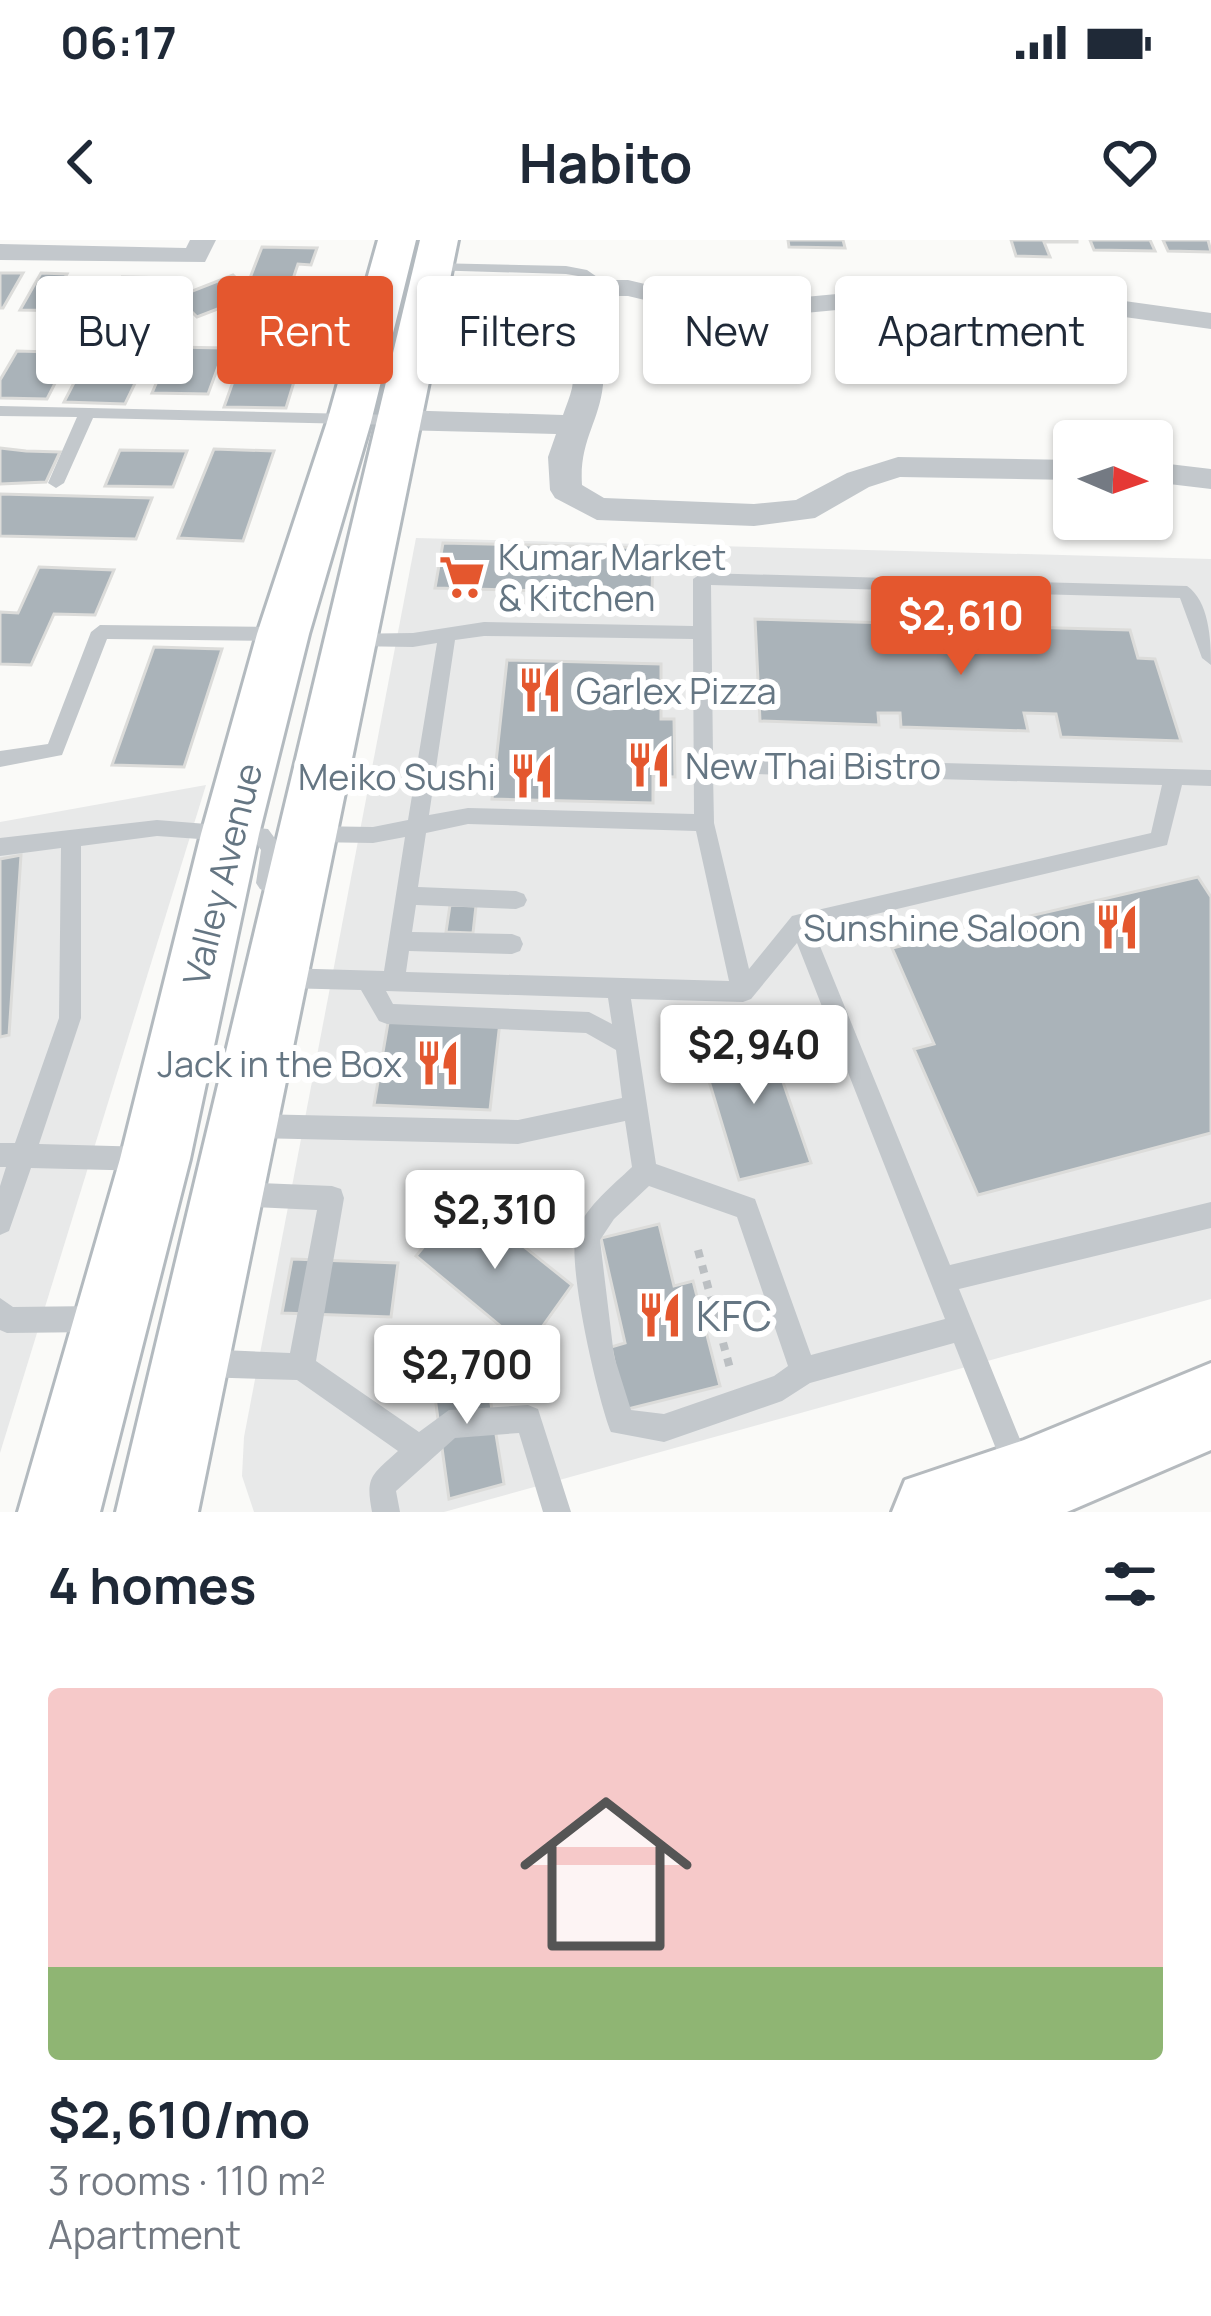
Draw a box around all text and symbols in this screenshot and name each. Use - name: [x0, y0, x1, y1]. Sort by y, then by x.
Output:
- text: 06:17: [60, 11, 177, 73]
- text: Habito: [519, 125, 692, 199]
- icon: back: [48, 129, 114, 195]
- icon: heart: [1097, 129, 1163, 195]
- chip: Buy: [36, 276, 193, 384]
- chip: Rent: [217, 276, 393, 384]
- chip: Filters: [417, 276, 619, 384]
- chip: New: [643, 276, 811, 384]
- chip: Apartment: [835, 276, 1127, 384]
- north arrow: [1053, 420, 1173, 540]
- map controls: [1053, 420, 1173, 540]
- place label: Kumar Market & Kitchen: [498, 532, 726, 622]
- supermarket icon: Kumar Market & Kitchen: [437, 552, 487, 602]
- pin: $2,610: [863, 576, 1059, 678]
- text: $2,610: [898, 588, 1024, 642]
- restaurant icon: Garlex Pizza: [515, 665, 565, 715]
- place label: Garlex Pizza: [576, 666, 776, 715]
- restaurant icon: New Thai Bistro: [624, 740, 674, 790]
- place label: New Thai Bistro: [685, 741, 941, 790]
- restaurant icon: Meiko Sushi: [507, 751, 557, 801]
- place label: Meiko Sushi: [298, 752, 496, 801]
- street label: Valley Avenue: [171, 758, 273, 990]
- restaurant icon: Sunshine Saloon: [1092, 902, 1142, 952]
- place label: Sunshine Saloon: [803, 903, 1081, 952]
- pin: $2,940: [656, 1005, 852, 1107]
- text: $2,940: [687, 1017, 821, 1071]
- restaurant icon: Jack in the Box: [413, 1038, 463, 1088]
- place label: Jack in the Box: [157, 1039, 402, 1088]
- pin: $2,310: [397, 1170, 593, 1272]
- text: $2,310: [433, 1182, 557, 1236]
- place label: KFC: [696, 1286, 772, 1344]
- restaurant icon: KFC: [635, 1290, 685, 1340]
- pin: $2,700: [369, 1325, 565, 1427]
- text: $2,700: [401, 1337, 533, 1391]
- text: 4 homes: [48, 1550, 256, 1619]
- icon: filters: [1097, 1551, 1163, 1617]
- icon: home: [498, 1766, 714, 1982]
- text: $2,610/mo: [48, 2084, 310, 2153]
- text: 3 rooms · 110 m²: [48, 2153, 326, 2207]
- text: Apartment: [48, 2207, 241, 2261]

